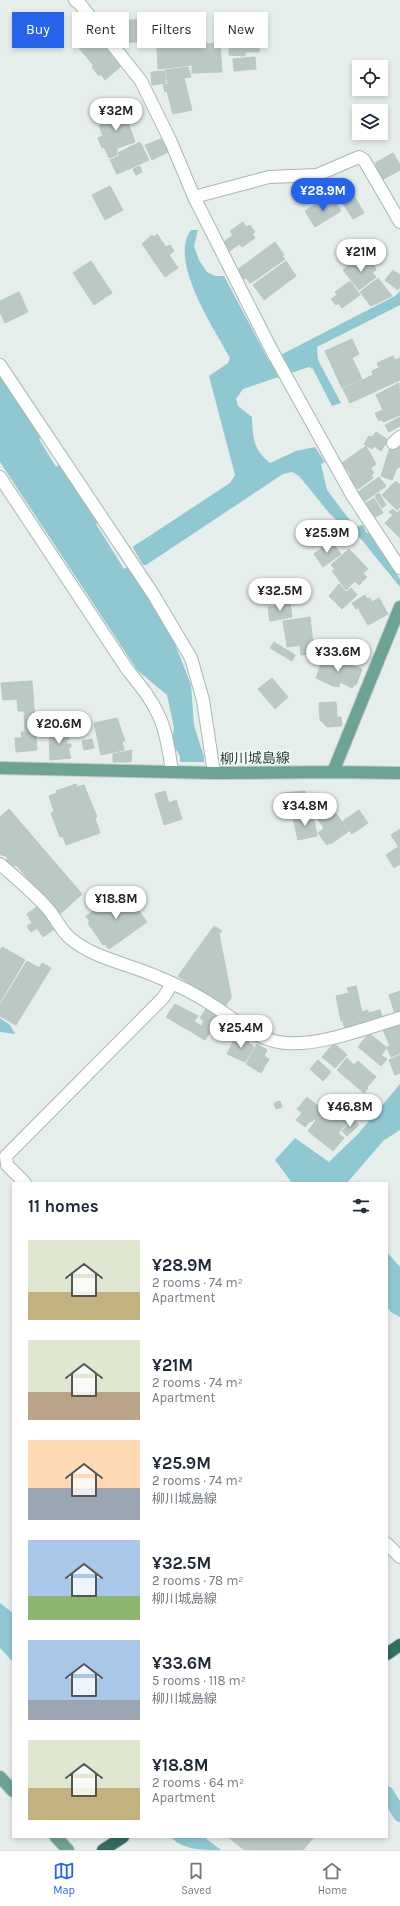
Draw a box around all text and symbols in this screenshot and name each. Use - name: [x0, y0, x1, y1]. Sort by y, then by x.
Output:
- chip: Buy: [12, 12, 64, 48]
- chip: Rent: [72, 12, 129, 48]
- chip: Filters: [137, 12, 206, 48]
- chip: New: [214, 12, 268, 48]
- map controls: [352, 60, 388, 140]
- button: locate: [352, 60, 388, 96]
- pin: ¥32M: [92, 98, 140, 132]
- text: ¥32M: [99, 103, 133, 118]
- button: layers: [352, 104, 388, 140]
- pin: ¥28.9M: [290, 178, 356, 212]
- text: ¥28.9M: [300, 183, 346, 198]
- pin: ¥21M: [337, 239, 385, 273]
- text: ¥21M: [345, 244, 377, 259]
- pin: ¥25.9M: [294, 520, 360, 554]
- text: ¥25.9M: [304, 525, 350, 540]
- pin: ¥32.5M: [247, 578, 313, 612]
- text: ¥32.5M: [257, 583, 303, 598]
- pin: ¥33.6M: [305, 639, 371, 673]
- text: ¥33.6M: [315, 644, 361, 659]
- pin: ¥20.6M: [26, 711, 92, 745]
- text: ¥20.6M: [36, 716, 82, 731]
- street label: 柳川城島線: [220, 749, 290, 768]
- pin: ¥34.8M: [272, 793, 338, 827]
- text: ¥34.8M: [282, 798, 328, 813]
- pin: ¥18.8M: [83, 886, 149, 920]
- text: ¥18.8M: [94, 891, 138, 906]
- pin: ¥25.4M: [208, 1015, 274, 1049]
- text: ¥25.4M: [219, 1020, 263, 1035]
- pin: ¥46.8M: [317, 1094, 383, 1128]
- text: ¥46.8M: [327, 1099, 373, 1114]
- icon: filters: [350, 1195, 372, 1217]
- text: 11 homes: [28, 1196, 99, 1216]
- text: ¥28.9M: [152, 1255, 212, 1275]
- icon: home: [60, 1256, 108, 1304]
- text: 2 rooms · 74 m²: [152, 1275, 243, 1290]
- text: Apartment: [152, 1290, 215, 1305]
- text: ¥21M: [152, 1355, 193, 1375]
- icon: home: [60, 1356, 108, 1404]
- text: 2 rooms · 74 m²: [152, 1375, 243, 1390]
- text: Apartment: [152, 1390, 215, 1405]
- text: ¥25.9M: [152, 1453, 211, 1473]
- icon: home: [60, 1456, 108, 1504]
- text: 2 rooms · 74 m²: [152, 1473, 243, 1488]
- text: 柳川城島線: [152, 1491, 217, 1506]
- text: ¥32.5M: [152, 1553, 211, 1573]
- icon: home: [60, 1556, 108, 1604]
- text: 2 rooms · 78 m²: [152, 1573, 244, 1588]
- text: 柳川城島線: [152, 1591, 217, 1606]
- text: ¥33.6M: [152, 1653, 212, 1673]
- icon: home: [60, 1656, 108, 1704]
- text: 5 rooms · 118 m²: [152, 1673, 246, 1688]
- text: 柳川城島線: [152, 1691, 217, 1706]
- text: ¥18.8M: [152, 1755, 209, 1775]
- icon: home: [60, 1756, 108, 1804]
- text: 2 rooms · 64 m²: [152, 1775, 244, 1790]
- text: Apartment: [152, 1790, 215, 1805]
- tab: Map: [53, 1860, 75, 1897]
- tab: Saved: [181, 1860, 212, 1897]
- tab: Home: [318, 1860, 347, 1897]

